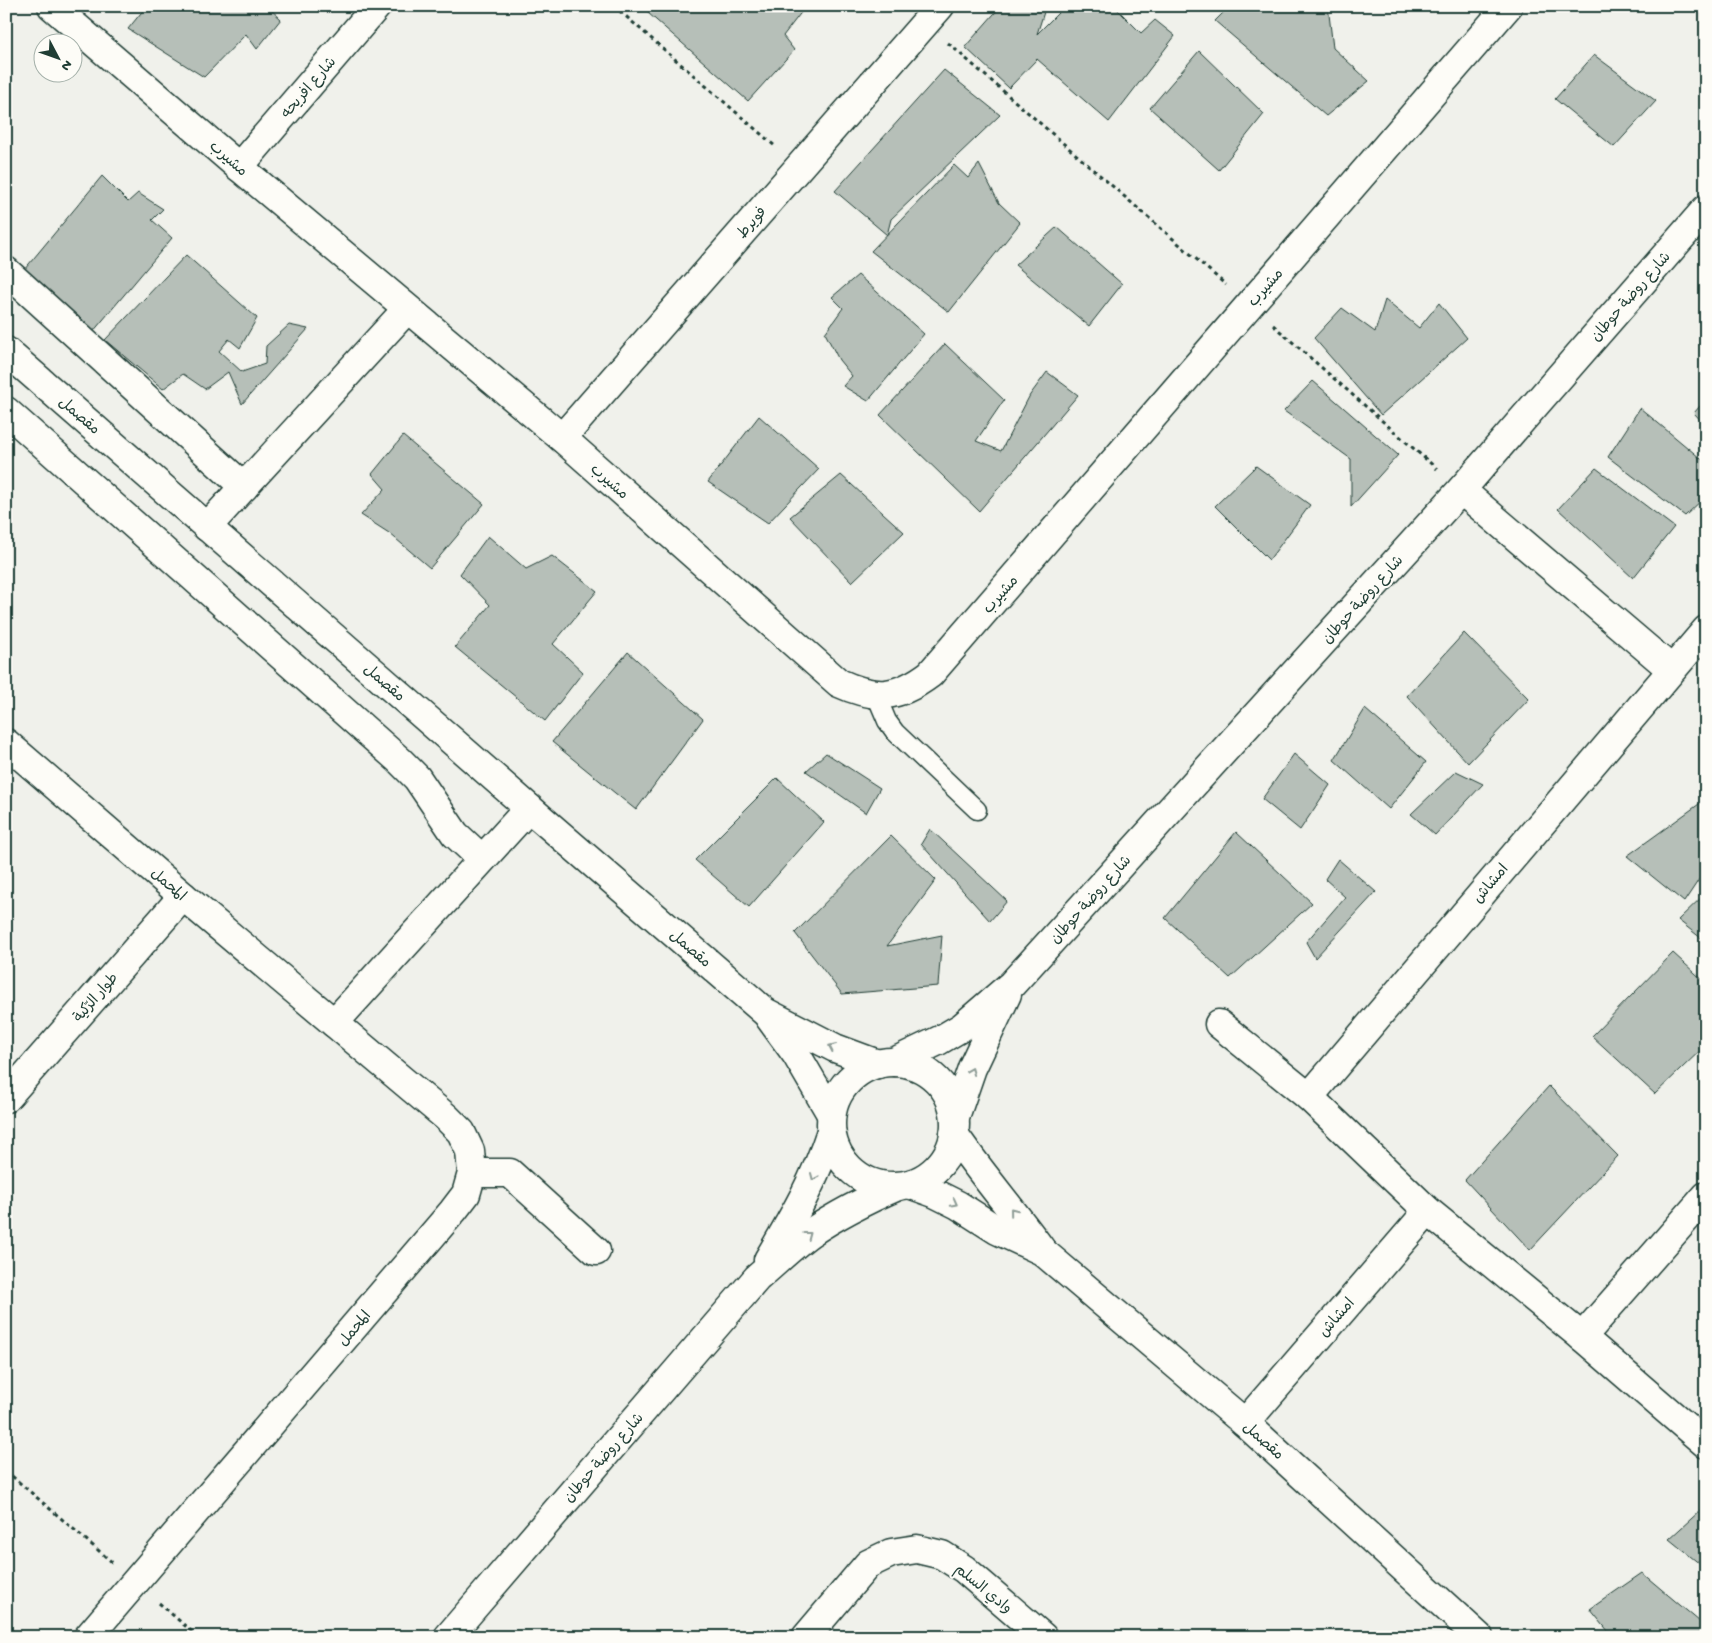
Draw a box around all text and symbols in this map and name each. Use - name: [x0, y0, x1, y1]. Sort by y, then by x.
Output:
- north arrow: [32, 32, 82, 82]
- street label: شارع افريحه: [278, 54, 341, 123]
- text: N: [57, 56, 75, 74]
- street label: مشيرب: [205, 138, 251, 181]
- street label: فويرط: [734, 204, 771, 243]
- street label: شارع روضة حوطان: [1588, 249, 1675, 346]
- street label: مشيرب: [1245, 265, 1288, 311]
- street label: مقصمل: [54, 394, 103, 439]
- street label: مشيرب: [586, 461, 632, 504]
- street label: شارع روضة حوطان: [1319, 552, 1408, 648]
- street label: مشيرب: [980, 572, 1023, 618]
- street label: مقصمل: [359, 661, 408, 706]
- street label: شارع روضة حوطان: [1047, 852, 1136, 948]
- street label: امشاش: [1470, 861, 1513, 908]
- street label: المحمل: [146, 865, 189, 906]
- street label: مقصمل: [665, 927, 714, 972]
- street label: طوار الرّكية: [70, 970, 123, 1027]
- one-way arrow: [828, 1042, 837, 1053]
- one-way arrow: [965, 1067, 975, 1076]
- one-way arrow: [810, 1172, 821, 1181]
- one-way arrow: [948, 1197, 957, 1207]
- one-way arrow: [1010, 1207, 1019, 1217]
- one-way arrow: [802, 1233, 811, 1241]
- street label: امشاش: [1316, 1295, 1359, 1341]
- street label: المحمل: [335, 1308, 376, 1351]
- street label: شارع روضة حوطان: [561, 1410, 648, 1507]
- street label: مقصمل: [1239, 1418, 1287, 1464]
- street label: وادي السلم: [950, 1561, 1015, 1619]

